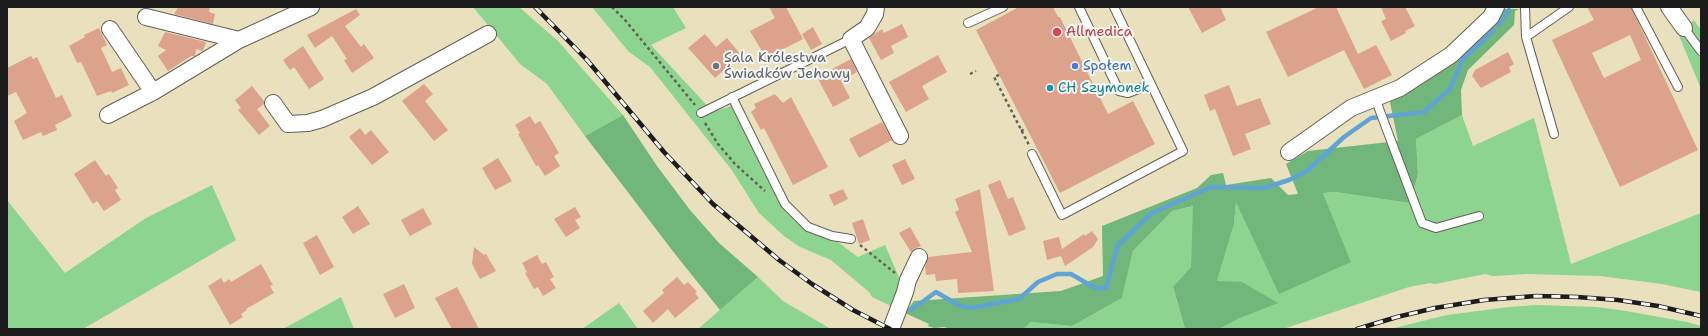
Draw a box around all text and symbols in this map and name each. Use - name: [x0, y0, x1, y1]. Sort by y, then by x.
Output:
- place label: Allmedica: [1066, 24, 1132, 40]
- marker: Allmedica: [1051, 26, 1063, 38]
- place label: Sala Królestwa Świadków Jehowy: [724, 50, 850, 82]
- place label: Społem: [1083, 58, 1132, 74]
- marker: Sala Królestwa Świadków Jehowy: [711, 61, 721, 71]
- marker: Społem: [1070, 61, 1080, 71]
- place label: CH Szymonek: [1058, 80, 1150, 96]
- marker: CH Szymonek: [1045, 83, 1055, 93]

